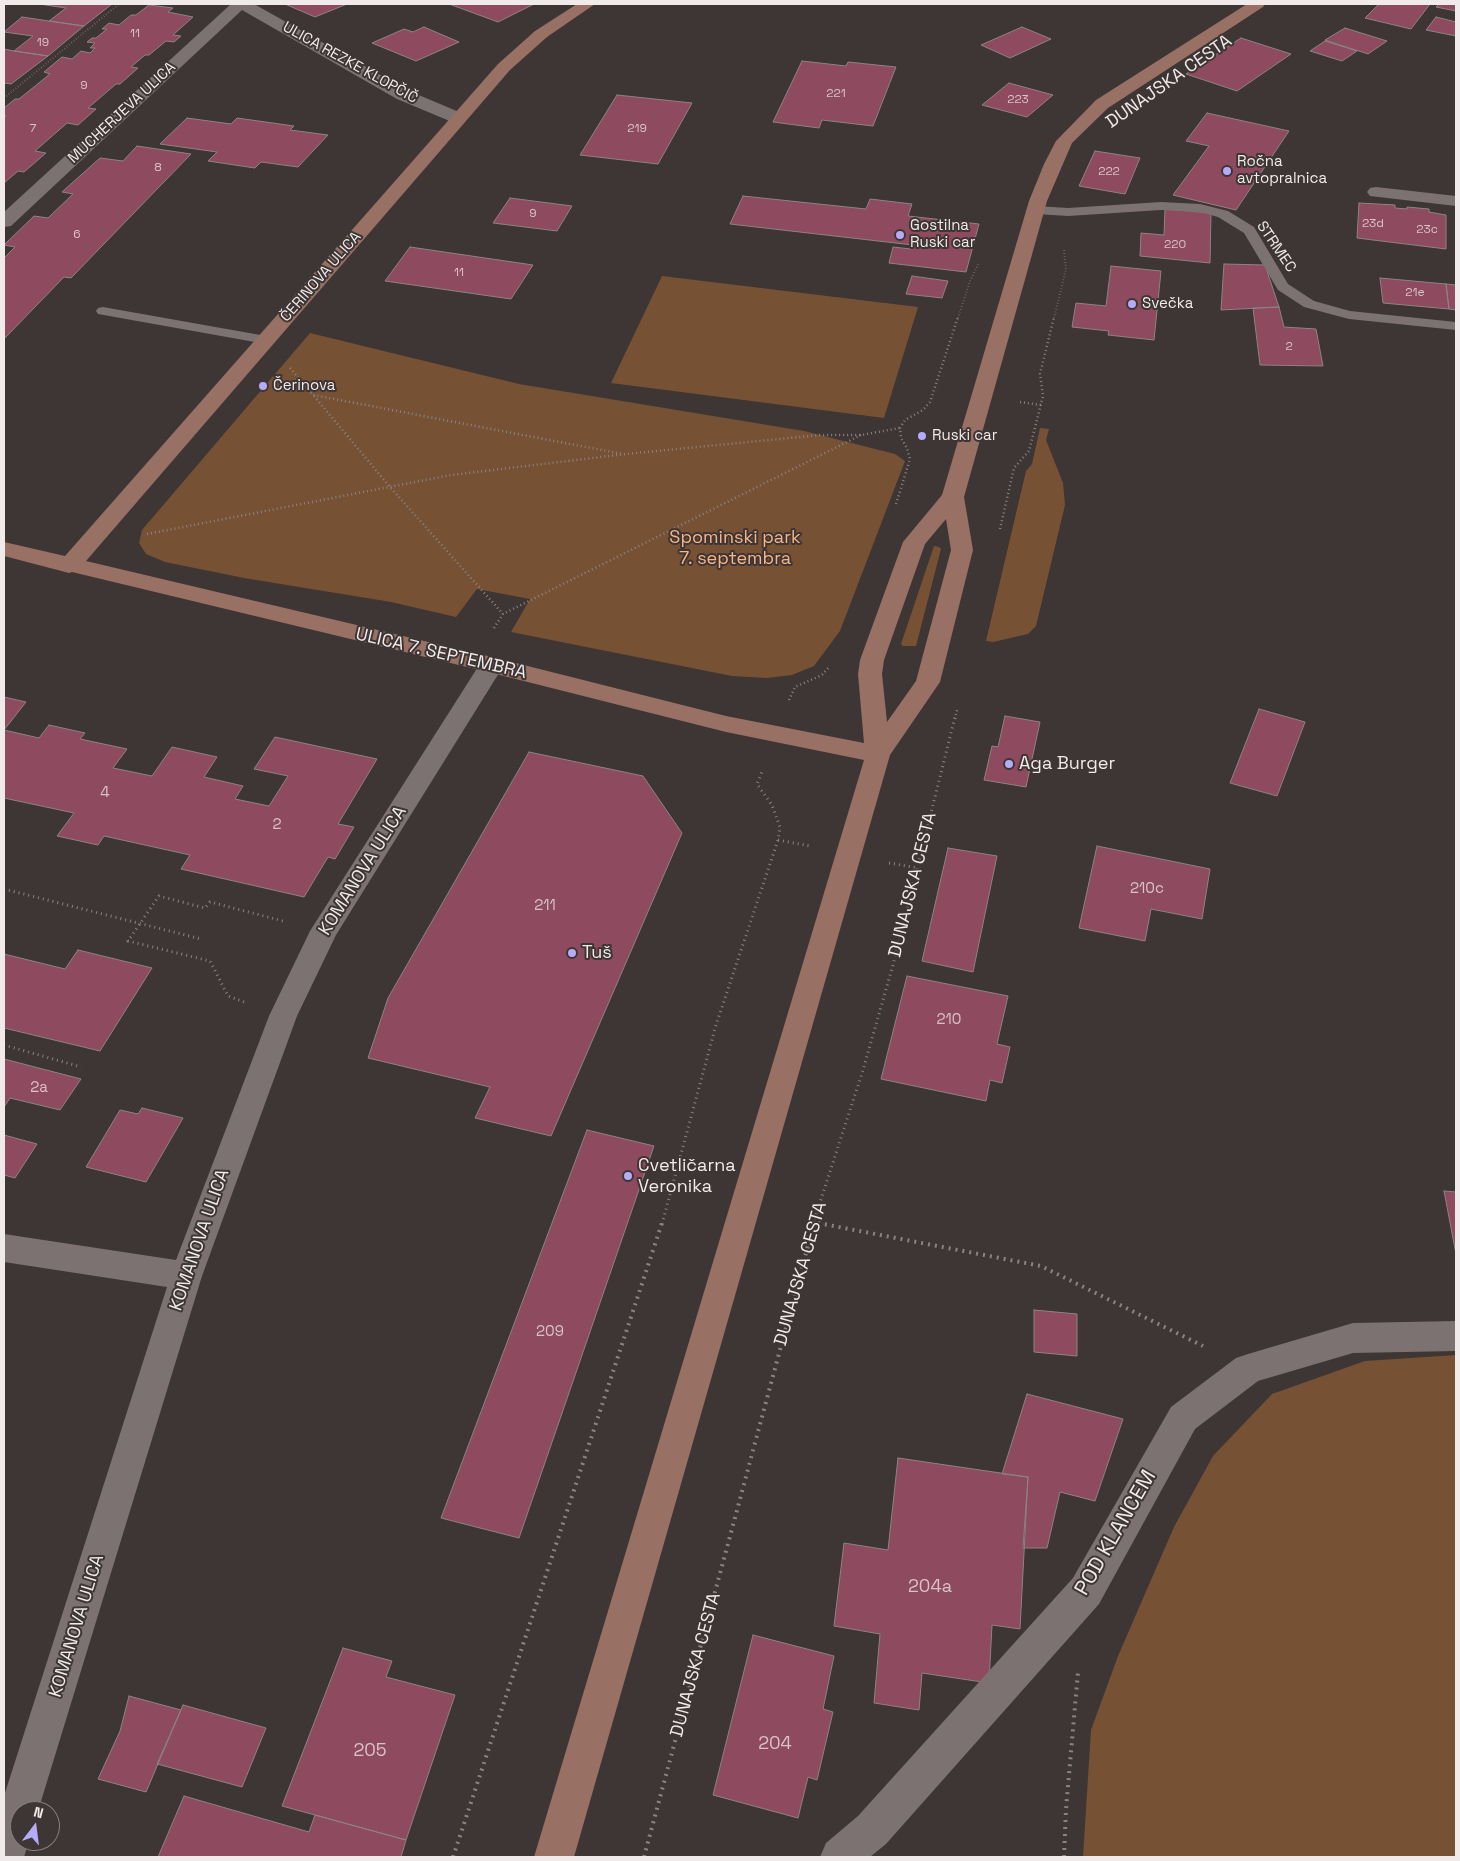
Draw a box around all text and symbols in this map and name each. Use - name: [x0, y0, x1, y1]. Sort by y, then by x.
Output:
- street label: ULICA REZKE KLOPČIČ: [279, 18, 421, 108]
- house number: 11: [130, 27, 140, 41]
- street label: DUNAJSKA CESTA: [1102, 31, 1236, 133]
- house number: 19: [37, 36, 49, 50]
- street label: MUCHERJEVA ULICA: [65, 59, 179, 167]
- house number: 9: [80, 79, 88, 93]
- house number: 221: [826, 87, 846, 101]
- house number: 223: [1007, 93, 1029, 107]
- house number: 7: [30, 122, 36, 136]
- house number: 219: [627, 122, 647, 136]
- place label: Ročna avtopralnica: [1237, 153, 1327, 188]
- house number: 8: [154, 161, 162, 175]
- house number: 222: [1098, 165, 1120, 179]
- marker: Ročna avtopralnica: [1221, 165, 1233, 177]
- house number: 9: [529, 207, 537, 221]
- place label: Gostilna Ruski car: [910, 217, 975, 252]
- house number: 23d: [1362, 217, 1384, 231]
- street label: STRMEC: [1252, 218, 1300, 276]
- house number: 23c: [1416, 223, 1438, 237]
- house number: 6: [73, 228, 81, 242]
- street label: ČERINOVA ULICA: [277, 228, 365, 326]
- marker: Gostilna Ruski car: [894, 229, 906, 241]
- house number: 220: [1164, 238, 1186, 252]
- house number: 11: [454, 266, 464, 280]
- house number: 21e: [1405, 286, 1425, 300]
- place label: Svečka: [1142, 295, 1193, 313]
- marker: Svečka: [1126, 298, 1138, 310]
- house number: 2: [1285, 340, 1293, 354]
- place label: Čerinova: [273, 377, 335, 395]
- marker: Čerinova: [257, 380, 269, 392]
- place label: Ruski car: [932, 427, 997, 445]
- marker: Ruski car: [916, 430, 928, 442]
- park label: Spominski park 7. septembra: [669, 527, 801, 570]
- street label: ULICA 7. SEPTEMBRA: [354, 624, 528, 684]
- place label: Aga Burger: [1019, 753, 1115, 775]
- marker: Aga Burger: [1003, 758, 1015, 770]
- house number: 4: [100, 784, 110, 802]
- street label: KOMANOVA ULICA: [315, 802, 411, 940]
- street label: DUNAJSKA CESTA: [885, 810, 941, 960]
- house number: 2: [272, 816, 282, 834]
- house number: 210c: [1130, 880, 1164, 898]
- house number: 211: [534, 897, 556, 915]
- place label: Tuš: [582, 942, 612, 964]
- marker: Tuš: [566, 947, 578, 959]
- house number: 210: [937, 1011, 961, 1029]
- house number: 2a: [30, 1079, 48, 1097]
- place label: Cvetličarna Veronika: [638, 1155, 736, 1198]
- street label: KOMANOVA ULICA: [166, 1166, 234, 1314]
- marker: Cvetličarna Veronika: [622, 1170, 634, 1182]
- street label: DUNAJSKA CESTA: [770, 1200, 832, 1348]
- house number: 209: [536, 1323, 564, 1341]
- street label: POD KLANCEM: [1070, 1466, 1162, 1600]
- street label: KOMANOVA ULICA: [45, 1552, 109, 1700]
- house number: 204a: [908, 1576, 952, 1598]
- street label: DUNAJSKA CESTA: [666, 1590, 726, 1740]
- house number: 204: [758, 1733, 792, 1755]
- house number: 205: [353, 1740, 387, 1762]
- north arrow: [10, 1801, 60, 1851]
- text: N: [32, 1803, 45, 1822]

